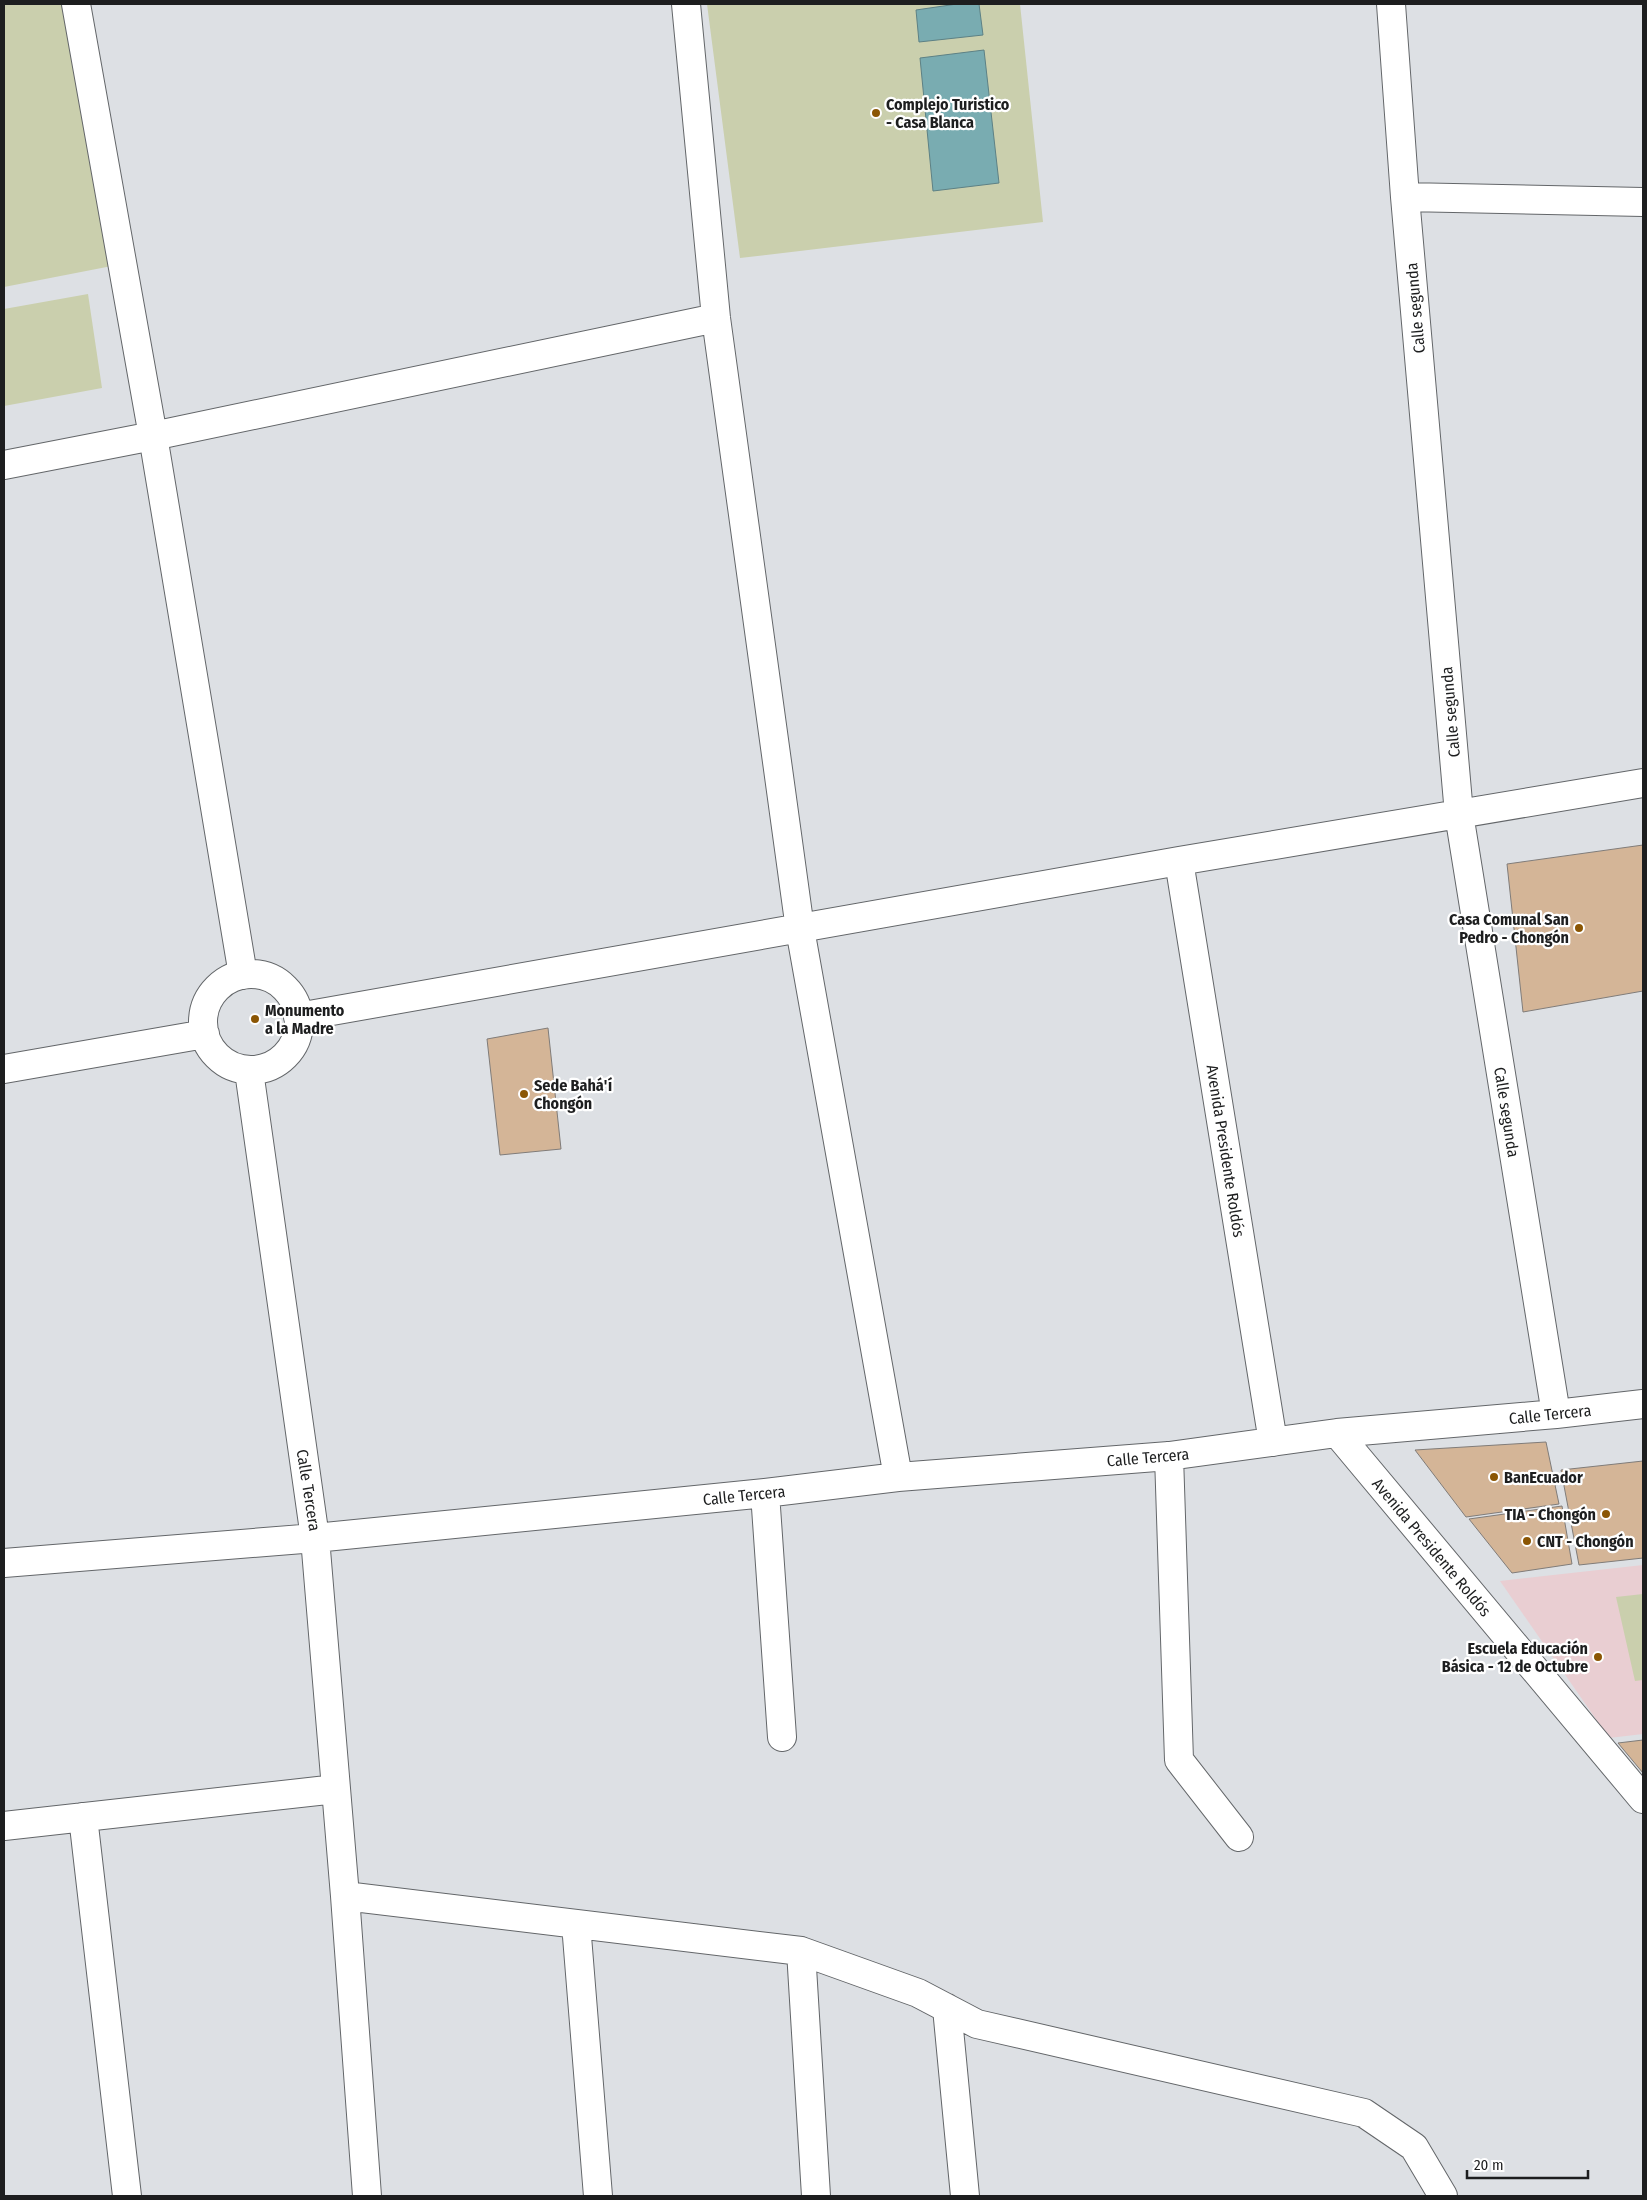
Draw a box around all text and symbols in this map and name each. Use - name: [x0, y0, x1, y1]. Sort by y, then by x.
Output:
- place label: Complejo Turistico - Casa Blanca: [886, 95, 1010, 132]
- marker: Complejo Turistico - Casa Blanca: [870, 107, 882, 119]
- street label: Calle segunda: [1402, 262, 1429, 354]
- street label: Calle segunda: [1437, 666, 1464, 758]
- place label: Casa Comunal San Pedro - Chongón: [1449, 910, 1569, 947]
- marker: Casa Comunal San Pedro - Chongón: [1573, 922, 1585, 934]
- place label: Monumento a la Madre: [265, 1001, 345, 1038]
- marker: Monumento a la Madre: [249, 1013, 261, 1025]
- street label: Avenida Presidente Roldós: [1202, 1063, 1249, 1239]
- street label: Calle segunda: [1490, 1066, 1523, 1159]
- place label: Sede Bahá'í Chongón: [534, 1076, 613, 1113]
- marker: Sede Bahá'í Chongón: [518, 1088, 530, 1100]
- street label: Calle Tercera: [1508, 1401, 1592, 1428]
- street label: Calle Tercera: [1106, 1444, 1190, 1471]
- street label: Calle Tercera: [293, 1448, 324, 1533]
- place label: BanEcuador: [1504, 1468, 1583, 1487]
- marker: BanEcuador: [1488, 1471, 1500, 1483]
- street label: Avenida Presidente Roldós: [1368, 1474, 1495, 1620]
- street label: Calle Tercera: [702, 1482, 786, 1509]
- place label: TIA - Chongón: [1504, 1505, 1596, 1524]
- marker: TIA - Chongón: [1600, 1508, 1612, 1520]
- place label: CNT - Chongón: [1537, 1532, 1634, 1551]
- marker: CNT - Chongón: [1521, 1535, 1533, 1547]
- place label: Escuela Educación Básica - 12 de Octubre: [1442, 1639, 1588, 1676]
- marker: Escuela Educación Básica - 12 de Octubre: [1592, 1651, 1604, 1663]
- scale bar: [1467, 2148, 1588, 2180]
- text: 20 m: [1474, 2156, 1504, 2174]

